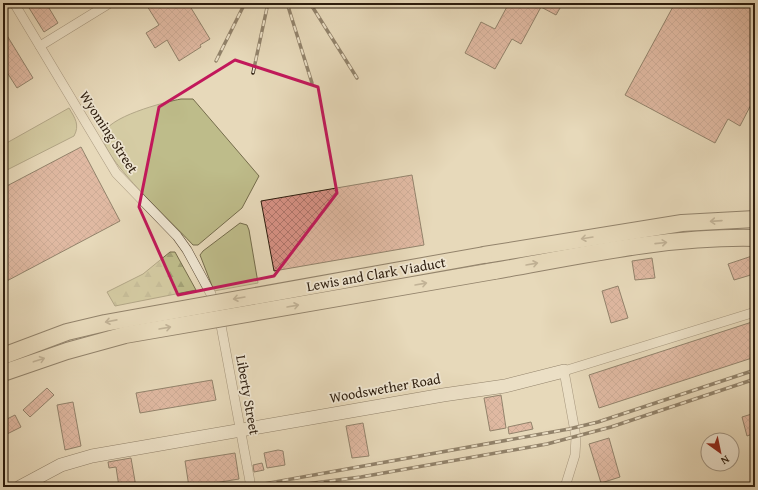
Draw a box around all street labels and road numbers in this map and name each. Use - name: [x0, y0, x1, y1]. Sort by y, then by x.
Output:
- street label: Wyoming Street: [75, 87, 143, 177]
- street label: Lewis and Clark Viaduct: [305, 252, 447, 296]
- street label: Liberty Street: [231, 353, 265, 437]
- street label: Woodswether Road: [328, 368, 443, 408]

